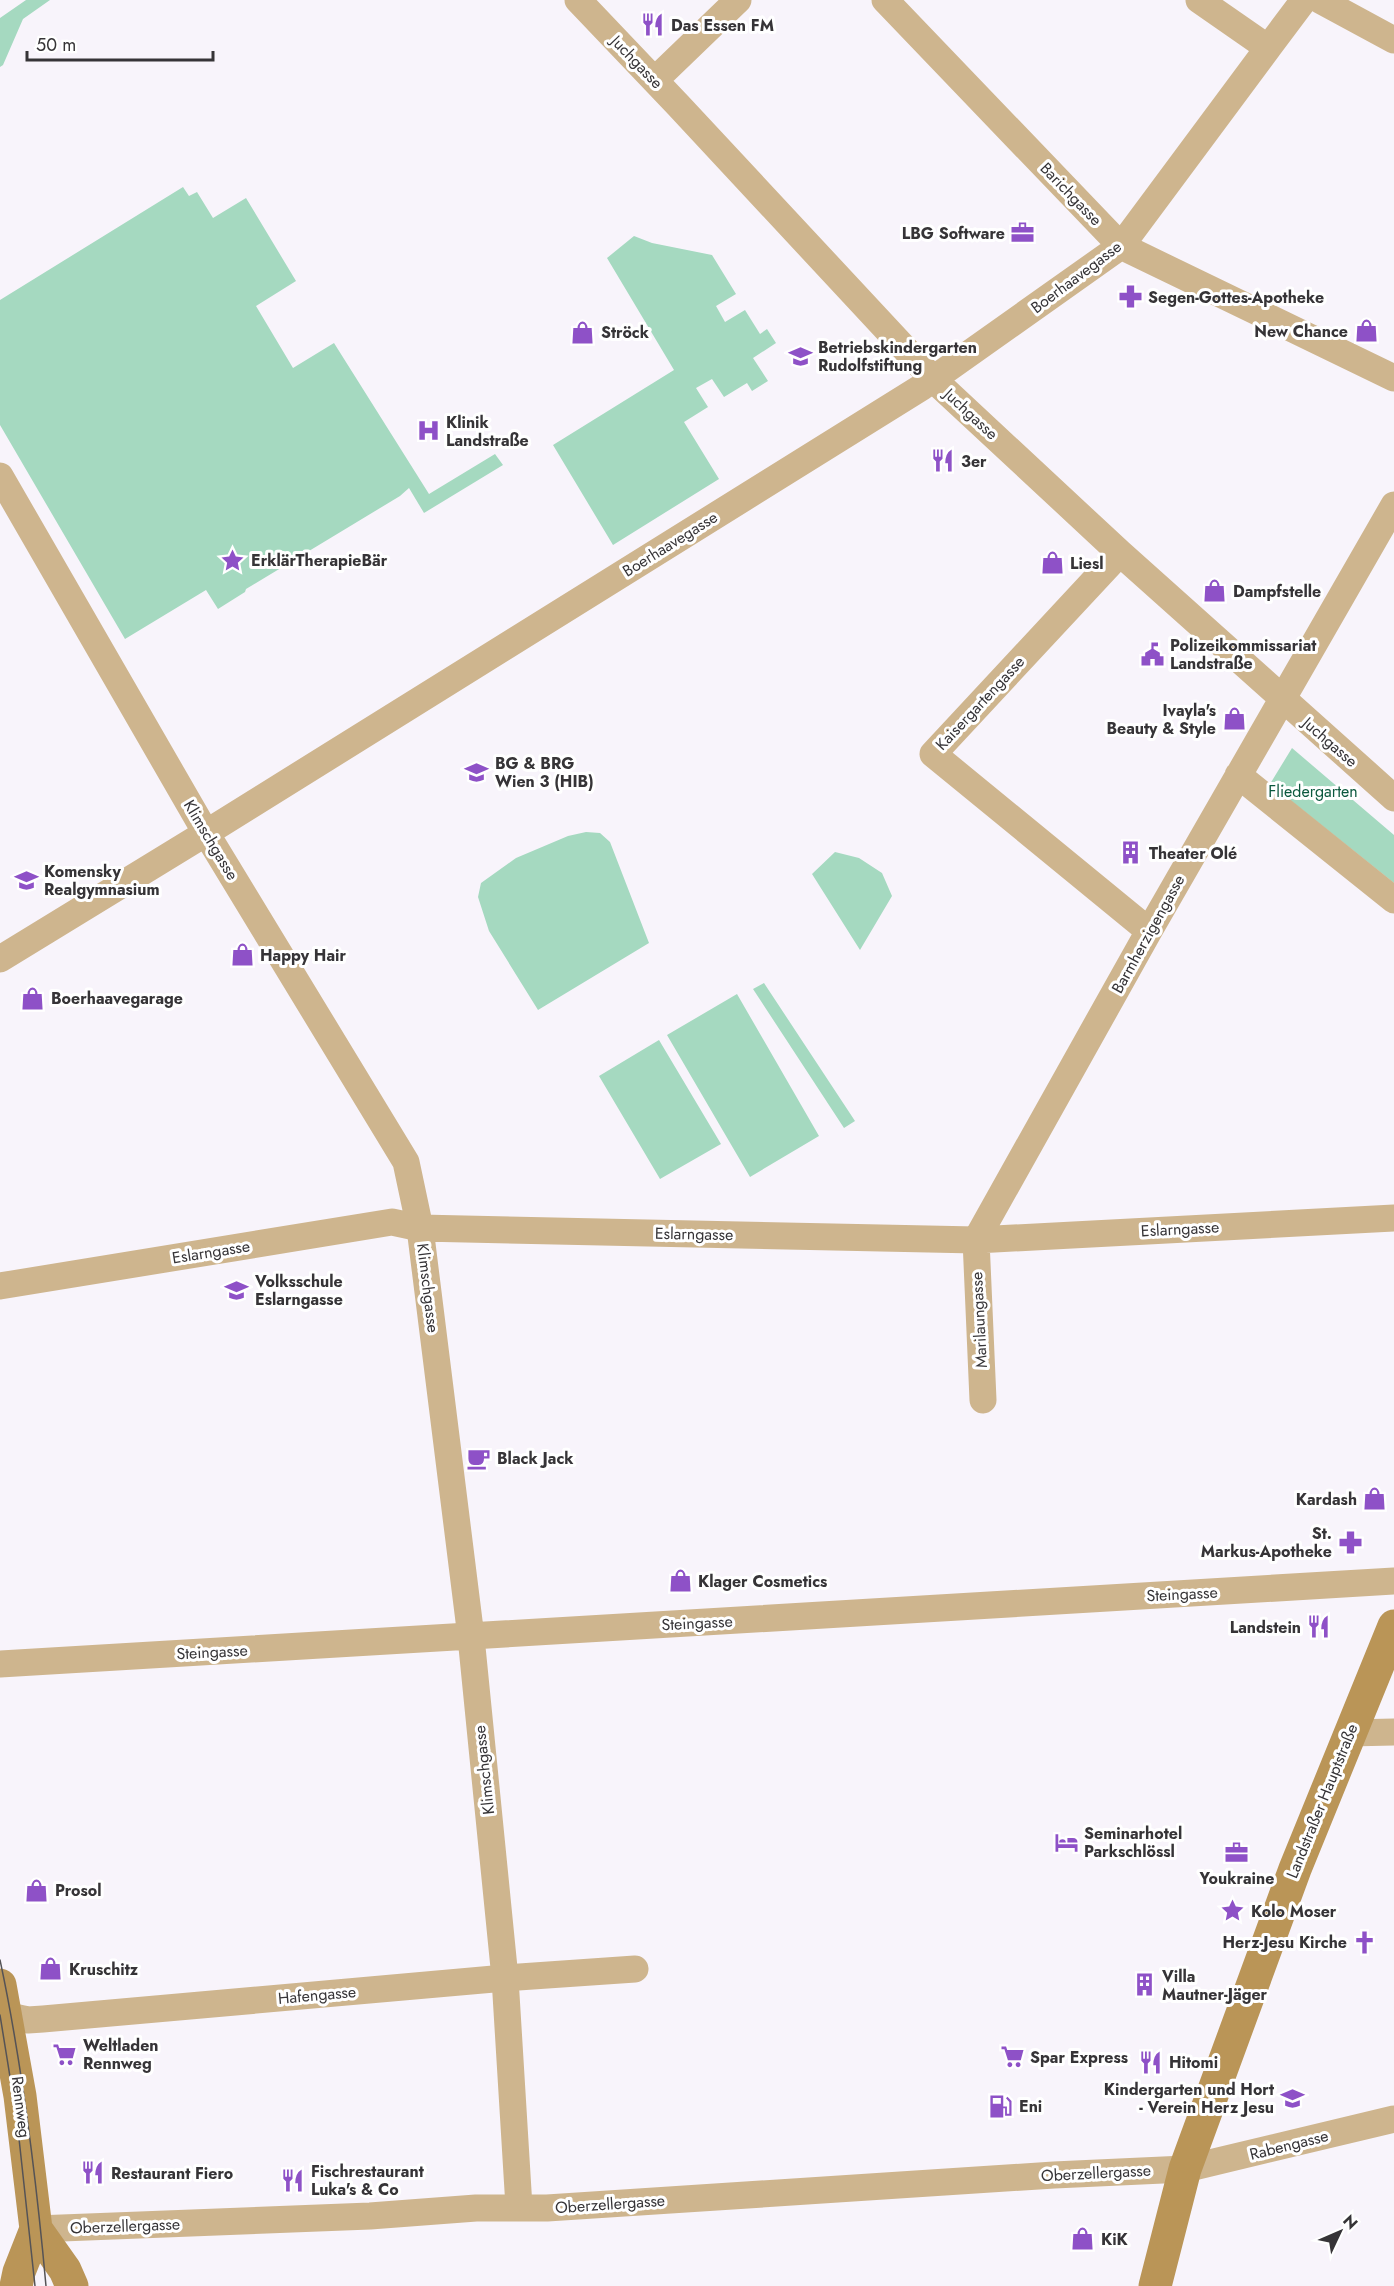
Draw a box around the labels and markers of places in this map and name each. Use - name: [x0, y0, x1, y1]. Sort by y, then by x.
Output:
- restaurant icon: Das Essen FM: [640, 12, 666, 38]
- place label: Das Essen FM: [671, 14, 774, 37]
- office icon: LBG Software: [1010, 220, 1036, 246]
- place label: LBG Software: [902, 222, 1005, 245]
- pharmacy icon: Segen-Gottes-Apotheke: [1117, 284, 1143, 310]
- place label: Segen-Gottes-Apotheke: [1148, 286, 1324, 309]
- shop icon: New Chance: [1353, 318, 1379, 344]
- shop icon: Ströck: [570, 319, 596, 345]
- place label: New Chance: [1254, 320, 1348, 343]
- place label: Ströck: [601, 321, 650, 344]
- place label: Betriebskindergarten Rudolfstiftung: [818, 336, 977, 377]
- school or university icon: Betriebskindergarten Rudolfstiftung: [787, 343, 813, 369]
- place label: Klinik Landstraße: [446, 411, 529, 452]
- hospital icon: Klinik Landstraße: [415, 418, 441, 444]
- restaurant icon: 3er: [930, 448, 956, 474]
- place label: 3er: [961, 450, 987, 473]
- place icon: ErklärTherapieBär: [220, 547, 246, 573]
- place label: ErklärTherapieBär: [251, 549, 388, 572]
- shop icon: Liesl: [1039, 550, 1065, 576]
- place label: Liesl: [1070, 552, 1104, 575]
- shop icon: Dampfstelle: [1202, 578, 1228, 604]
- place label: Dampfstelle: [1233, 580, 1321, 603]
- place label: Polizeikommissariat Landstraße: [1170, 634, 1317, 675]
- public building icon: Polizeikommissariat Landstraße: [1139, 641, 1165, 667]
- place label: Ivayla's Beauty & Style: [1106, 699, 1216, 740]
- shop icon: Ivayla's Beauty & Style: [1221, 706, 1247, 732]
- place label: BG & BRG Wien 3 (HIB): [495, 752, 594, 793]
- school or university icon: BG & BRG Wien 3 (HIB): [464, 759, 490, 785]
- building icon: Theater Olé: [1118, 840, 1144, 866]
- place label: Theater Olé: [1149, 842, 1237, 865]
- place label: Komensky Realgymnasium: [44, 860, 160, 901]
- school or university icon: Komensky Realgymnasium: [13, 867, 39, 893]
- shop icon: Happy Hair: [229, 942, 255, 968]
- place label: Happy Hair: [260, 944, 346, 967]
- shop icon: Boerhaavegarage: [20, 985, 46, 1011]
- place label: Boerhaavegarage: [51, 987, 183, 1010]
- place label: Volksschule Eslarngasse: [254, 1270, 343, 1311]
- school or university icon: Volksschule Eslarngasse: [224, 1277, 250, 1303]
- cafe icon: Black Jack: [466, 1445, 492, 1471]
- place label: Black Jack: [497, 1447, 574, 1470]
- shop icon: Kardash: [1362, 1486, 1388, 1512]
- place label: Kardash: [1296, 1488, 1357, 1511]
- place label: St. Markus-Apotheke: [1201, 1522, 1332, 1563]
- pharmacy icon: St. Markus-Apotheke: [1337, 1529, 1363, 1555]
- shop icon: Klager Cosmetics: [667, 1568, 693, 1594]
- place label: Klager Cosmetics: [698, 1570, 827, 1593]
- restaurant icon: Landstein: [1306, 1614, 1332, 1640]
- place label: Landstein: [1230, 1616, 1301, 1639]
- place label: Seminarhotel Parkschlössl: [1084, 1822, 1182, 1863]
- hotel icon: Seminarhotel Parkschlössl: [1053, 1829, 1079, 1855]
- office icon: Youkraine: [1224, 1840, 1250, 1866]
- place label: Youkraine: [1199, 1867, 1274, 1890]
- shop icon: Prosol: [24, 1877, 50, 1903]
- place label: Prosol: [55, 1879, 101, 1902]
- place icon: Kolo Moser: [1220, 1898, 1246, 1924]
- place label: Kolo Moser: [1251, 1900, 1337, 1923]
- church icon: Herz-Jesu Kirche: [1352, 1929, 1378, 1955]
- place label: Herz-Jesu Kirche: [1222, 1931, 1347, 1954]
- shop icon: Kruschitz: [38, 1956, 64, 1982]
- place label: Kruschitz: [69, 1958, 139, 1981]
- place label: Villa Mautner-Jäger: [1161, 1965, 1268, 2006]
- building icon: Villa Mautner-Jäger: [1131, 1972, 1157, 1998]
- place label: Weltladen Rennweg: [83, 2034, 159, 2075]
- supermarket icon: Weltladen Rennweg: [52, 2041, 78, 2067]
- supermarket icon: Spar Express: [999, 2044, 1025, 2070]
- place label: Spar Express: [1030, 2046, 1128, 2069]
- restaurant icon: Hitomi: [1138, 2049, 1164, 2075]
- place label: Hitomi: [1169, 2051, 1218, 2074]
- place label: Kindergarten und Hort - Verein Herz Jesu: [1104, 2078, 1275, 2119]
- school or university icon: Kindergarten und Hort - Verein Herz Jesu: [1279, 2085, 1305, 2111]
- fuel station icon: Eni: [988, 2093, 1014, 2119]
- place label: Eni: [1019, 2095, 1042, 2118]
- restaurant icon: Restaurant Fiero: [80, 2160, 106, 2186]
- place label: Fischrestaurant Luka's & Co: [311, 2160, 425, 2201]
- place label: Restaurant Fiero: [111, 2162, 233, 2185]
- restaurant icon: Fischrestaurant Luka's & Co: [280, 2167, 306, 2193]
- shop icon: KiK: [1070, 2226, 1096, 2252]
- place label: KiK: [1101, 2228, 1129, 2251]

